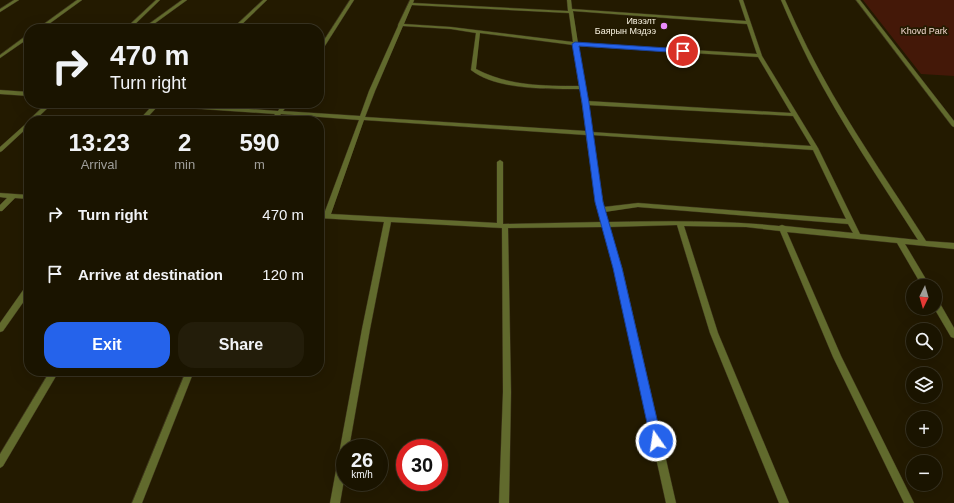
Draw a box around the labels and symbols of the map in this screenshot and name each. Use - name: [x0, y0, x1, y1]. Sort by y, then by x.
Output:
- place label: Ивээлт Баярын Мэдээ: [595, 16, 656, 36]
- marker: Ивээлт Баярын Мэдээ: [659, 21, 669, 31]
- park label: Khovd Park: [901, 26, 948, 36]
- pin: [666, 34, 700, 68]
- north arrow: [906, 279, 942, 315]
- position arrow: [635, 420, 677, 462]
- speed limit sign: 30: [396, 439, 448, 491]

